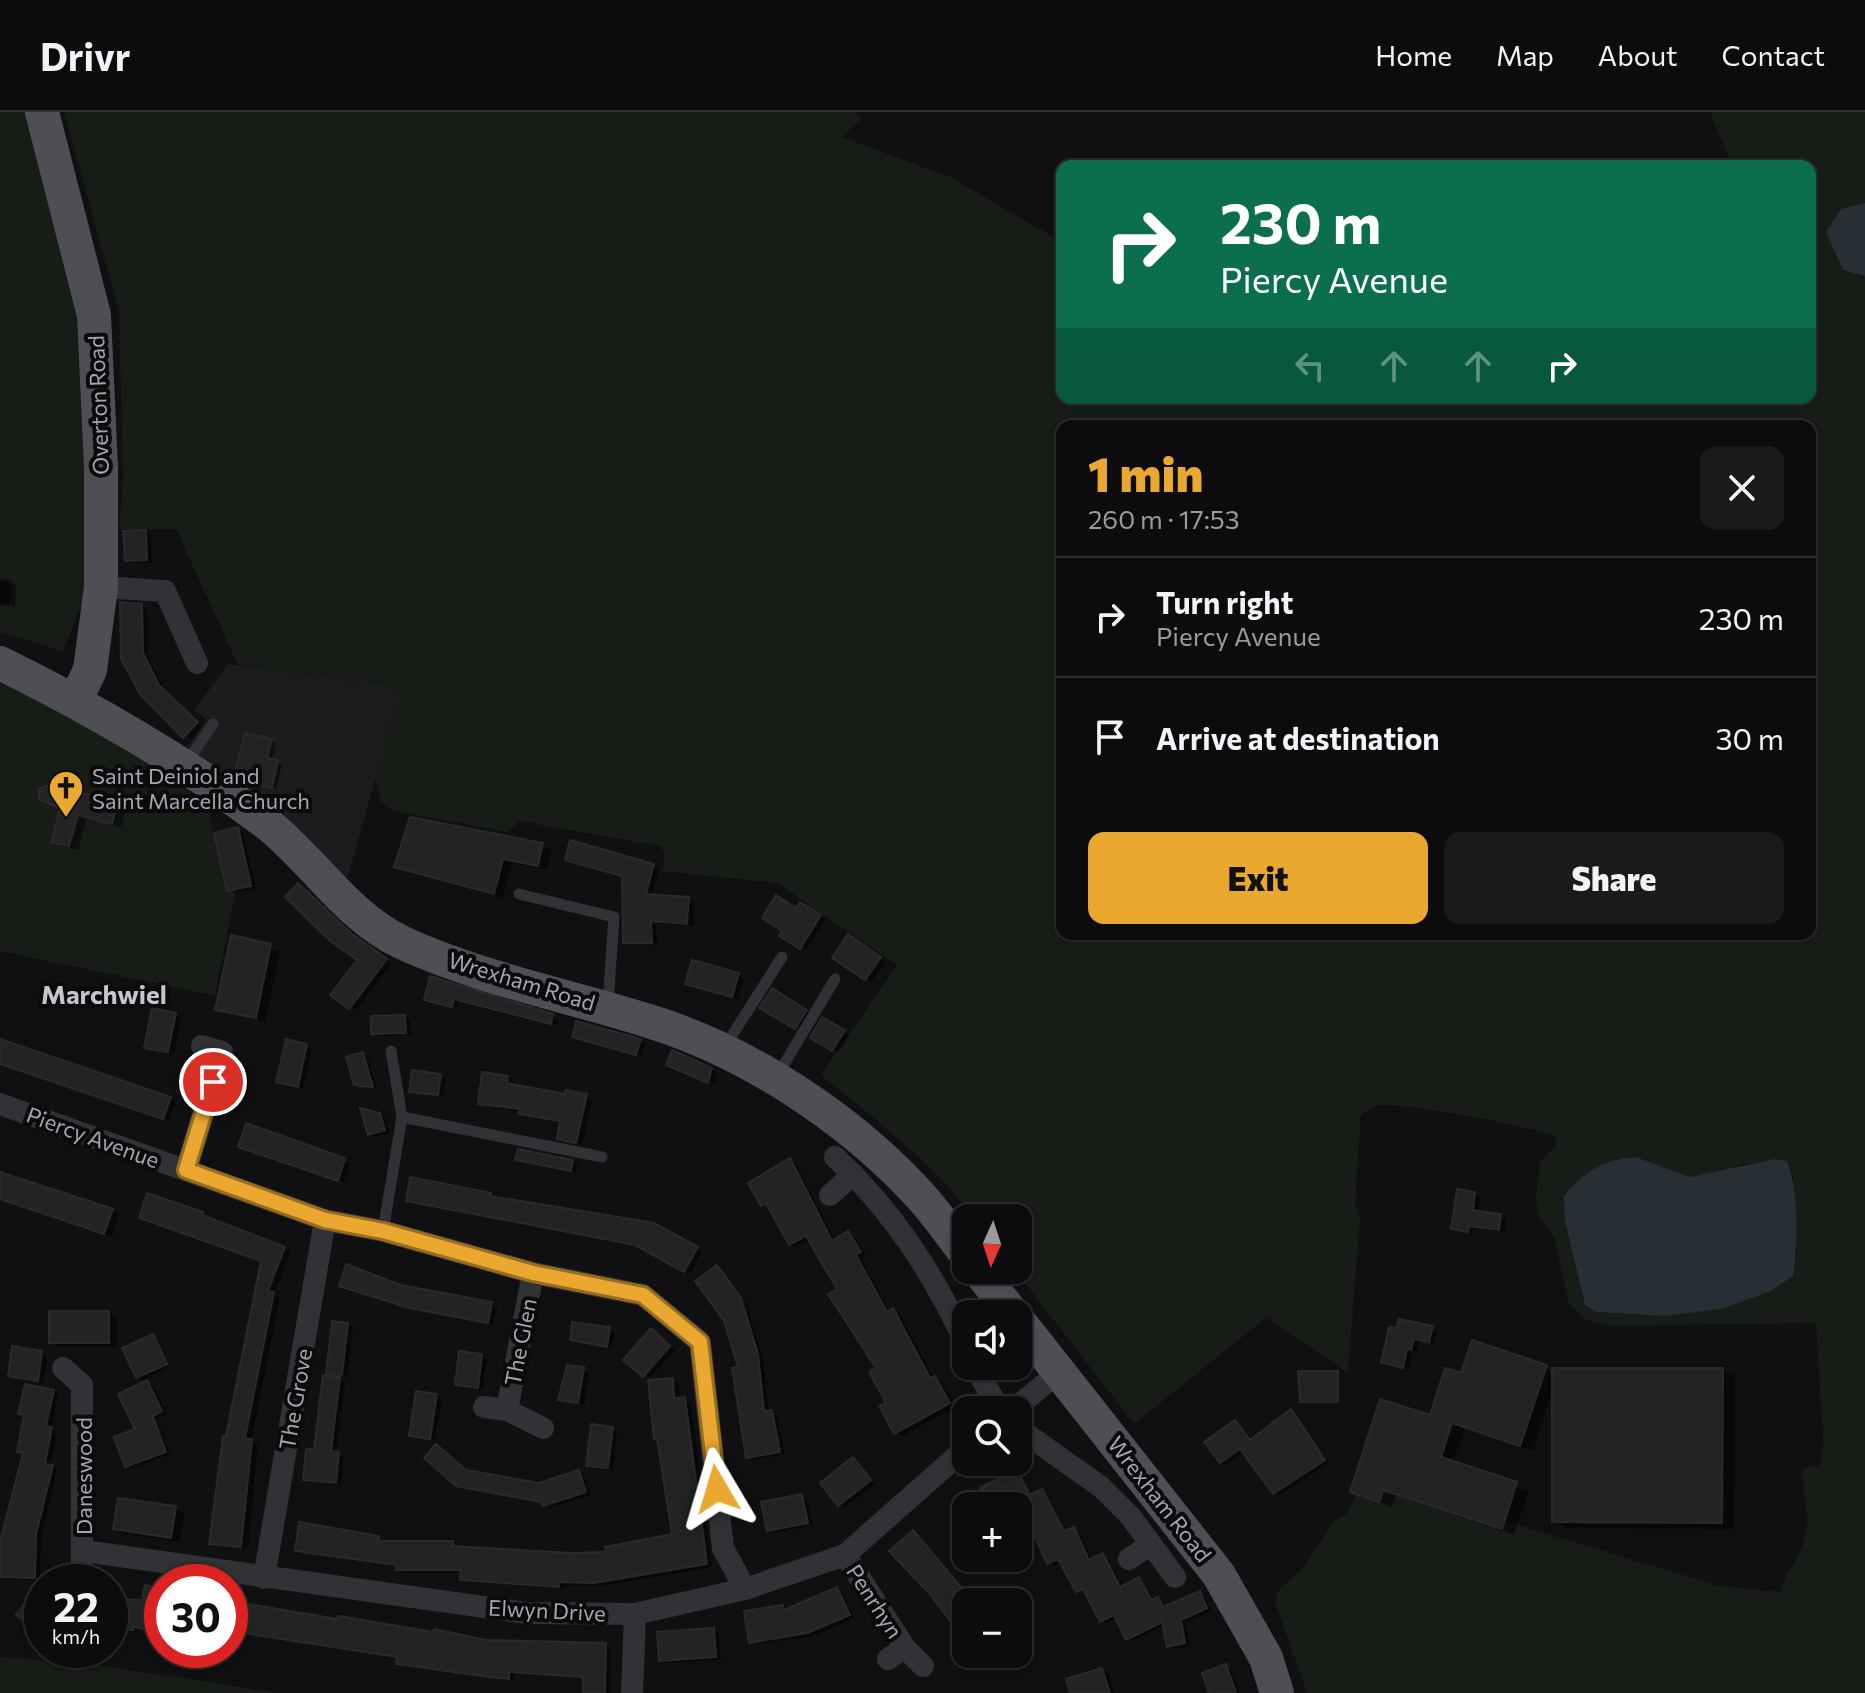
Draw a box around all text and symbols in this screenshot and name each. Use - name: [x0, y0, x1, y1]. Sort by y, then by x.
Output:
- text: Drivr: [40, 32, 130, 79]
- text: Home: [1375, 38, 1452, 72]
- text: Map: [1496, 38, 1554, 72]
- text: About: [1598, 38, 1678, 72]
- text: Contact: [1722, 38, 1825, 72]
- text: 230 m: [1220, 187, 1381, 256]
- icon: right: [1088, 192, 1192, 296]
- text: Piercy Avenue: [1220, 256, 1448, 300]
- street label: Overton Road: [82, 335, 114, 475]
- icon: left: [1288, 344, 1332, 388]
- icon: ahead: [1372, 344, 1416, 388]
- icon: ahead: [1456, 344, 1500, 388]
- icon: right: [1540, 344, 1584, 388]
- text: 1 min: [1088, 443, 1203, 502]
- button: close: [1700, 446, 1784, 530]
- text: 260 m · 17:53: [1088, 503, 1240, 534]
- text: Turn right: [1156, 583, 1293, 620]
- icon: right: [1088, 595, 1132, 639]
- text: 230 m: [1699, 599, 1784, 636]
- text: Piercy Avenue: [1156, 620, 1321, 651]
- icon: arrive: [1088, 715, 1132, 759]
- text: Arrive at destination: [1156, 719, 1440, 756]
- text: 30 m: [1715, 719, 1784, 756]
- place label: Saint Deiniol and Saint Marcella Church: [92, 762, 310, 814]
- church icon: Saint Deiniol and Saint Marcella Church: [47, 769, 85, 819]
- button: Exit: [1088, 832, 1428, 924]
- button: Share: [1444, 832, 1784, 924]
- street label: Wrexham Road: [445, 946, 599, 1016]
- district label: Marchwiel: [41, 978, 167, 1009]
- pin: [179, 1048, 247, 1116]
- icon: arrive: [191, 1060, 235, 1104]
- street label: Piercy Avenue: [23, 1100, 163, 1174]
- north arrow: [952, 1204, 1032, 1284]
- map controls: [952, 1204, 1032, 1668]
- street label: The Glen: [498, 1296, 542, 1388]
- button: sound: [952, 1300, 1032, 1380]
- street label: The Grove: [273, 1346, 317, 1452]
- button: search: [952, 1396, 1032, 1476]
- street label: Daneswood: [70, 1417, 97, 1535]
- street label: Wrexham Road: [1103, 1431, 1217, 1567]
- position arrow: [675, 1447, 759, 1531]
- button: +: [952, 1492, 1032, 1572]
- street label: Penrhyn: [841, 1559, 909, 1643]
- speed limit sign: 30: [144, 1564, 248, 1668]
- text: 22: [53, 1581, 99, 1630]
- button: −: [952, 1588, 1032, 1668]
- street label: Elwyn Drive: [488, 1593, 606, 1627]
- text: km/h: [52, 1624, 100, 1648]

